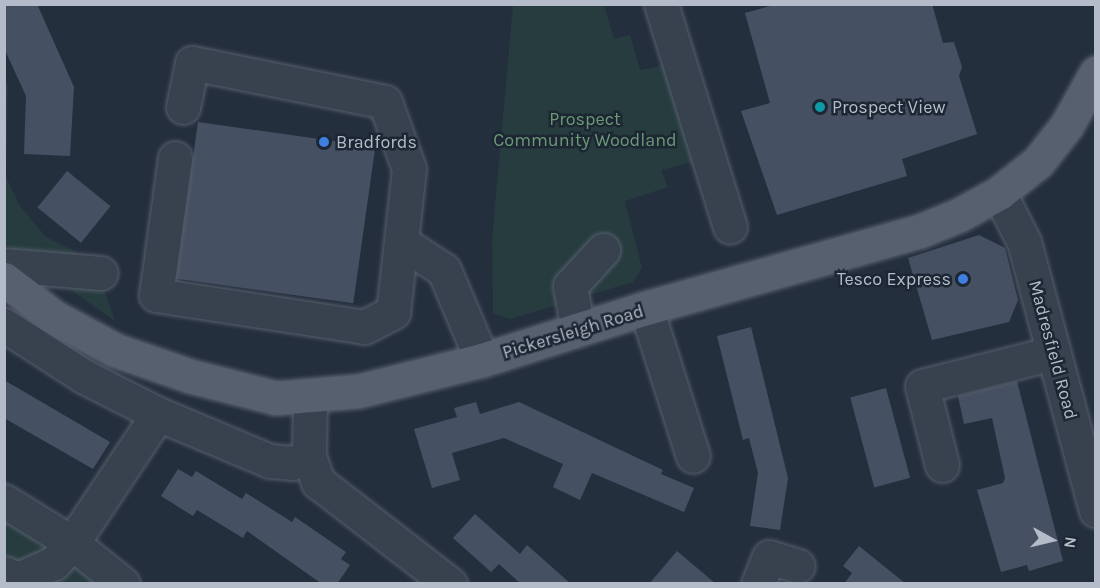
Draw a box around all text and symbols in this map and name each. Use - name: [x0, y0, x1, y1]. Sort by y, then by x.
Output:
- place label: Prospect View: [832, 96, 946, 118]
- marker: Prospect View: [813, 100, 827, 114]
- park label: Prospect Community Woodland: [493, 109, 677, 152]
- place label: Bradfords: [336, 131, 417, 153]
- marker: Bradfords: [317, 135, 331, 149]
- place label: Tesco Express: [837, 268, 951, 290]
- marker: Tesco Express: [956, 272, 970, 286]
- street label: Madresfield Road: [1024, 278, 1082, 422]
- street label: Pickersleigh Road: [500, 300, 646, 364]
- north arrow: [1022, 510, 1082, 570]
- text: N: [1060, 536, 1081, 550]

